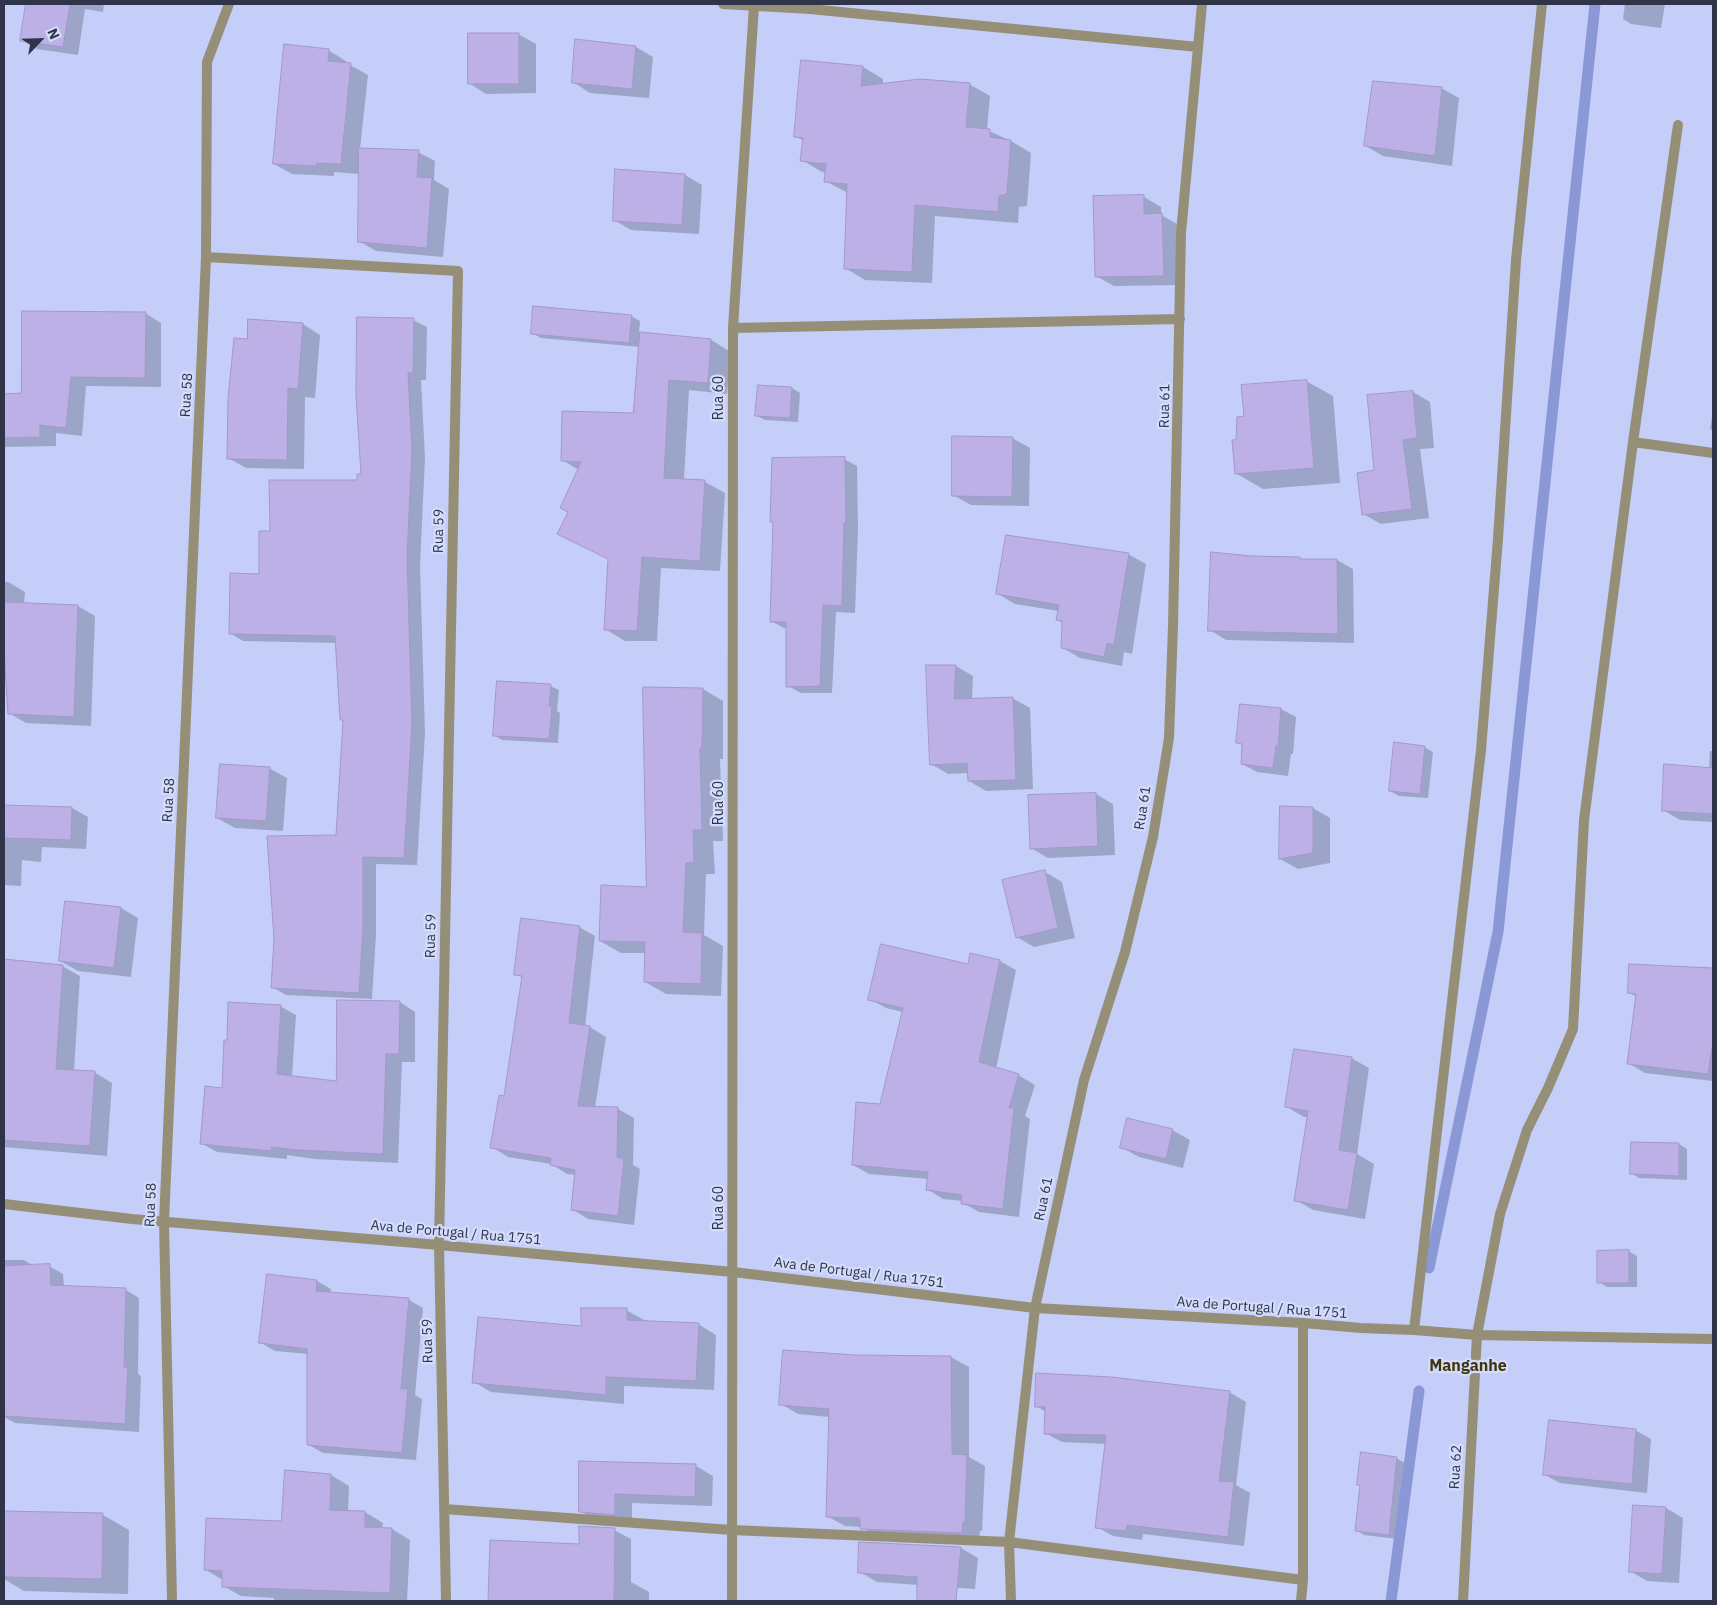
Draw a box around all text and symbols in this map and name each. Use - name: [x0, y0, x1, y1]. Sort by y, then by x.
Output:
- north arrow: [15, 15, 65, 65]
- text: N: [43, 26, 64, 42]
- street label: Rua 58: [177, 372, 197, 418]
- street label: Rua 60: [711, 376, 727, 420]
- street label: Rua 61: [1156, 384, 1174, 428]
- street label: Rua 59: [430, 509, 448, 553]
- street label: Rua 58: [159, 777, 179, 823]
- street label: Rua 60: [711, 781, 727, 825]
- street label: Rua 61: [1131, 785, 1155, 831]
- street label: Rua 59: [422, 914, 440, 958]
- street label: Rua 61: [1031, 1175, 1057, 1223]
- street label: Rua 58: [142, 1182, 160, 1228]
- street label: Rua 60: [711, 1186, 727, 1230]
- street label: Ava de Portugal / Rua 1751: [370, 1217, 542, 1249]
- street label: Ava de Portugal / Rua 1751: [773, 1254, 945, 1292]
- street label: Ava de Portugal / Rua 1751: [1176, 1294, 1348, 1322]
- street label: Rua 59: [419, 1319, 437, 1363]
- district label: Manganhe: [1429, 1356, 1507, 1376]
- street label: Rua 62: [1446, 1444, 1466, 1490]

